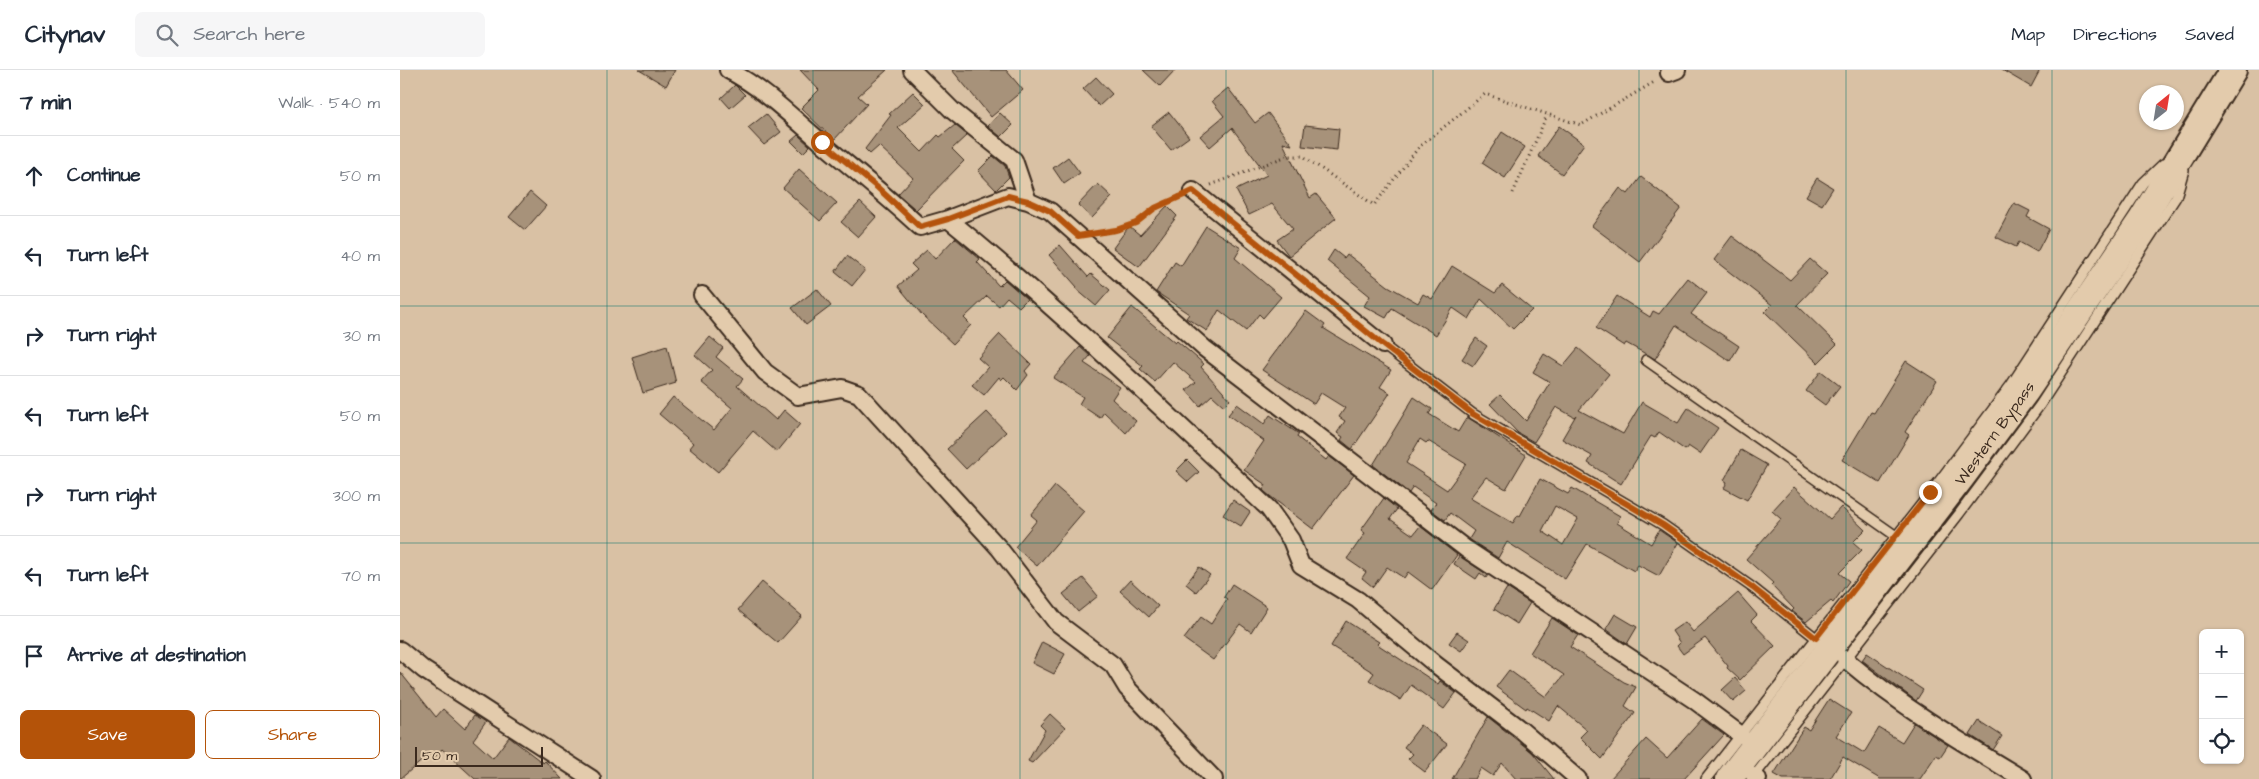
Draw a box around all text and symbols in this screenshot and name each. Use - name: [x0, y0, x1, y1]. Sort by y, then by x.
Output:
- search box: [135, 12, 485, 57]
- text: Citynav: [25, 18, 105, 52]
- icon: search: [153, 21, 181, 49]
- text: Search here: [193, 21, 305, 48]
- text: Map: [2011, 22, 2045, 47]
- text: Directions: [2073, 22, 2157, 47]
- text: Saved: [2185, 22, 2234, 47]
- north arrow: [2139, 85, 2184, 130]
- text: 7 min: [20, 88, 71, 117]
- text: Walk · 540 m: [278, 92, 380, 114]
- route start: [811, 131, 834, 154]
- icon: ahead: [20, 162, 48, 190]
- text: Continue: [67, 162, 141, 189]
- text: 50 m: [340, 165, 380, 187]
- icon: left: [20, 242, 48, 270]
- text: Turn left: [67, 242, 148, 269]
- text: 40 m: [340, 245, 380, 267]
- icon: right: [20, 322, 48, 350]
- text: Turn right: [67, 322, 156, 349]
- text: 30 m: [343, 325, 380, 347]
- street label: Western Bypass: [1950, 377, 2041, 491]
- icon: left: [20, 402, 48, 430]
- text: Turn left: [67, 402, 148, 429]
- text: 50 m: [340, 405, 380, 427]
- route end: [1919, 481, 1942, 504]
- icon: right: [20, 482, 48, 510]
- text: Turn right: [67, 482, 156, 509]
- text: 300 m: [333, 485, 380, 507]
- icon: left: [20, 562, 48, 590]
- text: Turn left: [67, 562, 148, 589]
- text: 70 m: [341, 565, 380, 587]
- map controls: [2199, 629, 2244, 764]
- button: +: [2199, 629, 2244, 674]
- icon: arrive: [20, 642, 48, 670]
- text: Arrive at destination: [67, 642, 246, 669]
- button: −: [2199, 674, 2244, 719]
- button: Save: [20, 710, 195, 759]
- button: Share: [205, 710, 380, 759]
- button: locate: [2199, 719, 2244, 764]
- scale bar: [415, 744, 542, 767]
- text: 50 m: [422, 746, 457, 766]

